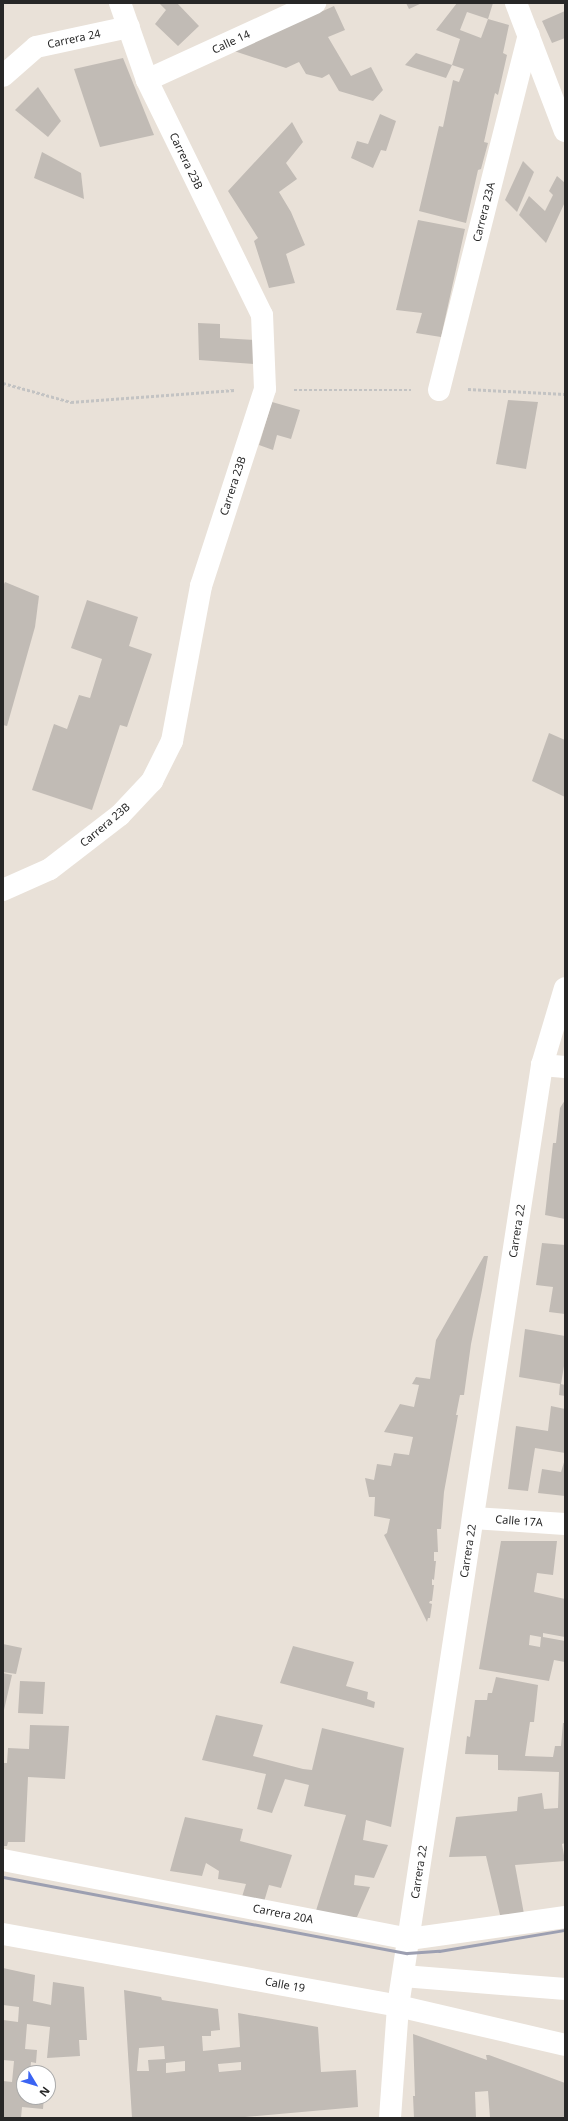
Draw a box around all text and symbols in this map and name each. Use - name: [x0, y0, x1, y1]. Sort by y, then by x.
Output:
- street label: Carrera 24: [46, 27, 102, 51]
- street label: Calle 14: [210, 27, 252, 57]
- street label: Carrera 23B: [167, 131, 205, 191]
- street label: Carrera 23A: [470, 181, 498, 243]
- street label: Carrera 23B: [217, 455, 249, 517]
- street label: Carrera 23B: [77, 800, 133, 850]
- street label: Carrera 22: [506, 1203, 528, 1259]
- street label: Calle 17A: [495, 1513, 543, 1529]
- street label: Carrera 22: [457, 1523, 479, 1579]
- street label: Carrera 22: [408, 1844, 430, 1900]
- street label: Carrera 20A: [252, 1902, 314, 1926]
- street label: Calle 19: [264, 1975, 306, 1995]
- north arrow: [16, 2065, 56, 2105]
- text: N: [36, 2084, 54, 2100]

